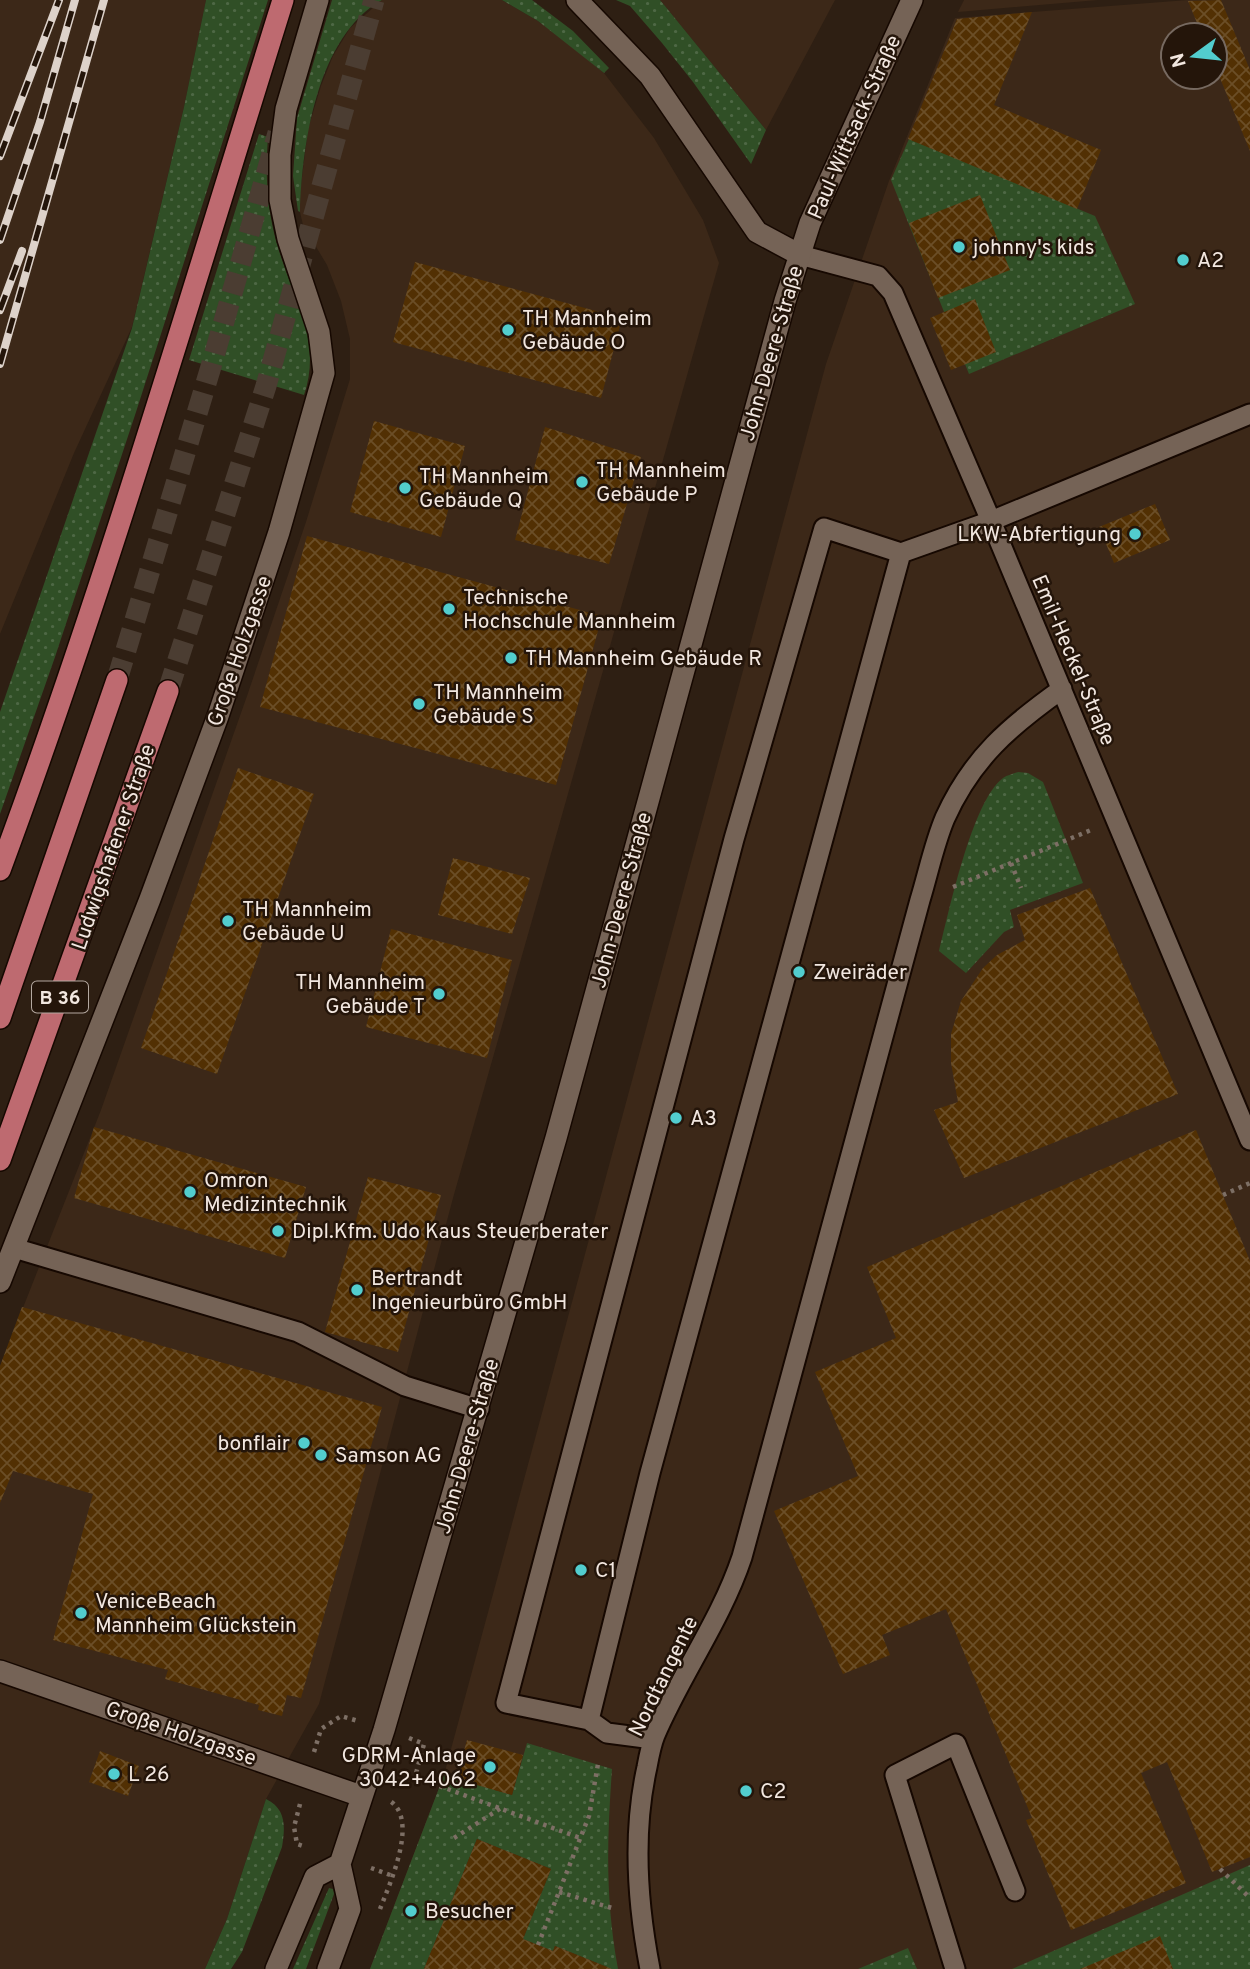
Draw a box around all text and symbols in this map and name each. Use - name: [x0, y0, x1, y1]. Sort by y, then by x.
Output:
- north arrow: [1159, 21, 1229, 91]
- street label: Paul-Wittsack-Straße: [803, 31, 908, 224]
- text: N: [1166, 50, 1193, 70]
- place label: johnny's kids: [972, 235, 1095, 262]
- marker: johnny's kids: [951, 239, 967, 255]
- place label: A2: [1197, 248, 1224, 275]
- marker: A2: [1175, 252, 1191, 268]
- street label: John-Deere-Straße: [735, 263, 810, 444]
- place label: TH Mannheim Gebäude O: [522, 306, 652, 357]
- marker: TH Mannheim Gebäude O: [500, 322, 516, 338]
- place label: TH Mannheim Gebäude P: [596, 458, 726, 509]
- place label: TH Mannheim Gebäude Q: [419, 464, 549, 515]
- marker: TH Mannheim Gebäude P: [574, 474, 590, 490]
- marker: TH Mannheim Gebäude Q: [397, 480, 413, 496]
- place label: LKW-Abfertigung: [957, 522, 1121, 549]
- marker: LKW-Abfertigung: [1127, 526, 1143, 542]
- street label: Emil-Heckel-Straße: [1024, 571, 1121, 750]
- street label: Große Holzgasse: [202, 572, 279, 730]
- place label: Technische Hochschule Mannheim: [463, 585, 676, 636]
- marker: Technische Hochschule Mannheim: [441, 601, 457, 617]
- place label: TH Mannheim Gebäude R: [525, 646, 762, 673]
- marker: TH Mannheim Gebäude R: [503, 650, 519, 666]
- place label: TH Mannheim Gebäude S: [433, 680, 563, 731]
- marker: TH Mannheim Gebäude S: [411, 696, 427, 712]
- street label: Ludwigshafener Straße: [66, 741, 162, 954]
- street label: John-Deere-Straße: [586, 809, 659, 991]
- place label: TH Mannheim Gebäude U: [242, 897, 372, 948]
- marker: TH Mannheim Gebäude U: [220, 913, 236, 929]
- place label: Zweiräder: [813, 960, 907, 987]
- marker: Zweiräder: [791, 964, 807, 980]
- place label: TH Mannheim Gebäude T: [295, 970, 425, 1021]
- road number: B 36: [32, 981, 88, 1012]
- marker: TH Mannheim Gebäude T: [431, 986, 447, 1002]
- place label: A3: [690, 1106, 717, 1133]
- marker: A3: [668, 1110, 684, 1126]
- place label: Omron Medizintechnik: [204, 1168, 348, 1219]
- marker: Omron Medizintechnik: [182, 1184, 198, 1200]
- place label: Dipl.Kfm. Udo Kaus Steuerberater: [292, 1219, 608, 1246]
- marker: Dipl.Kfm. Udo Kaus Steuerberater: [270, 1223, 286, 1239]
- place label: Bertrandt Ingenieurbüro GmbH: [371, 1266, 567, 1317]
- marker: Bertrandt Ingenieurbüro GmbH: [349, 1282, 365, 1298]
- street label: John-Deere-Straße: [431, 1356, 506, 1537]
- place label: bonflair: [217, 1431, 290, 1458]
- marker: bonflair: [296, 1435, 312, 1451]
- place label: Samson AG: [335, 1443, 442, 1470]
- marker: Samson AG: [313, 1447, 329, 1463]
- place label: C1: [595, 1558, 616, 1585]
- marker: C1: [573, 1562, 589, 1578]
- place label: VeniceBeach Mannheim Glückstein: [95, 1589, 297, 1640]
- marker: VeniceBeach Mannheim Glückstein: [73, 1605, 89, 1621]
- street label: Nordtangente: [624, 1612, 705, 1741]
- street label: Große Holzgasse: [102, 1696, 260, 1773]
- place label: GDRM-Anlage 3042+4062: [342, 1743, 476, 1794]
- marker: GDRM-Anlage 3042+4062: [482, 1759, 498, 1775]
- place label: L 26: [128, 1762, 170, 1789]
- marker: L 26: [106, 1766, 122, 1782]
- place label: C2: [760, 1779, 786, 1806]
- marker: C2: [738, 1783, 754, 1799]
- place label: Besucher: [425, 1899, 514, 1926]
- marker: Besucher: [403, 1903, 419, 1919]

